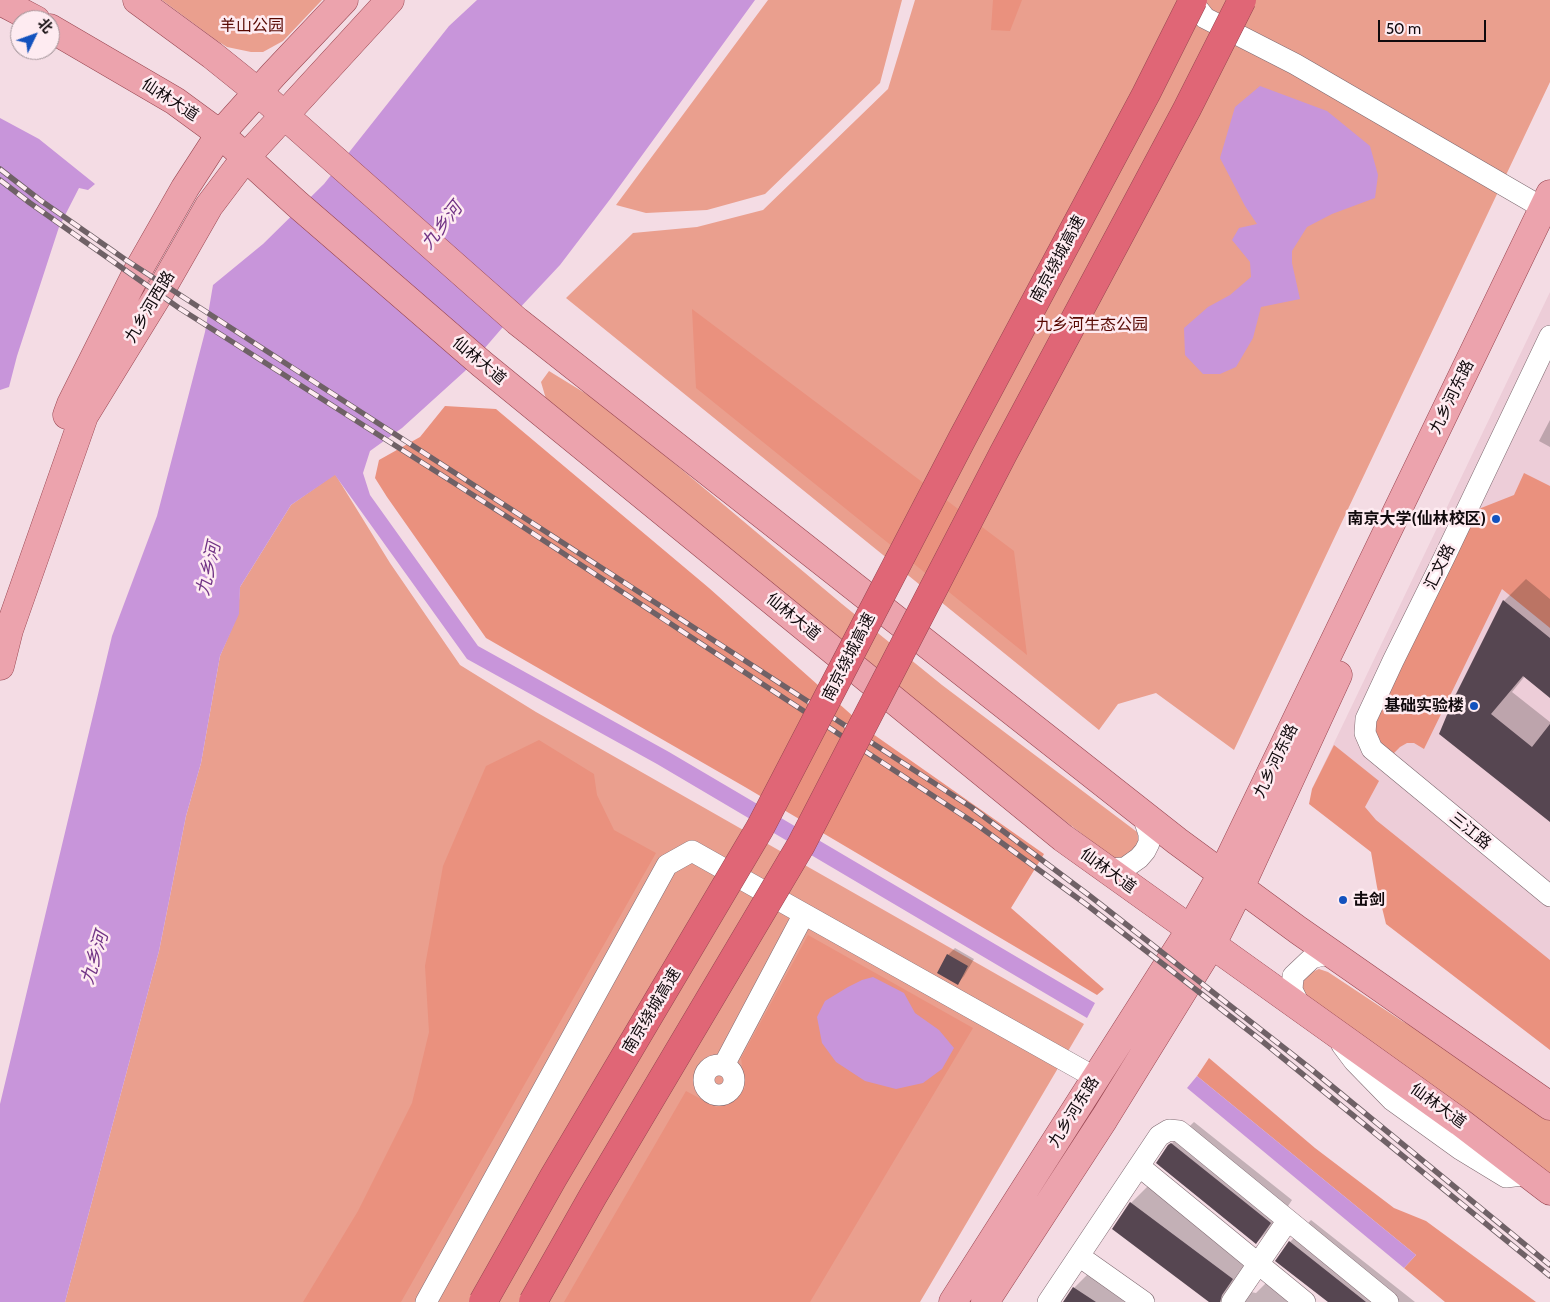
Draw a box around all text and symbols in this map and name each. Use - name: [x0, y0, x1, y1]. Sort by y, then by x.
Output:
- north arrow: [10, 10, 60, 60]
- scale bar: [1380, 10, 1488, 42]
- text: 北: [34, 14, 57, 37]
- park label: 羊山公园: [220, 16, 284, 36]
- text: 50 m: [1386, 20, 1421, 38]
- street label: 仙林大道: [138, 75, 202, 125]
- water label: 九乡河: [417, 198, 467, 254]
- street label: 南京绕城高速: [1027, 212, 1089, 306]
- street label: 九乡河西路: [121, 268, 179, 346]
- park label: 九乡河生态公园: [1036, 315, 1148, 335]
- street label: 仙林大道: [448, 333, 510, 389]
- street label: 九乡河东路: [1426, 357, 1478, 437]
- place label: 南京大学(仙林校区): [1348, 509, 1486, 529]
- marker: 南京大学(仙林校区): [1490, 513, 1502, 525]
- water label: 九乡河: [192, 540, 226, 598]
- street label: 汇文路: [1421, 541, 1459, 593]
- street label: 仙林大道: [762, 589, 824, 645]
- street label: 南京绕城高速: [819, 610, 879, 704]
- place label: 基础实验楼: [1384, 696, 1464, 716]
- marker: 基础实验楼: [1468, 700, 1480, 712]
- street label: 九乡河东路: [1250, 721, 1302, 801]
- street label: 三江路: [1445, 808, 1495, 854]
- street label: 仙林大道: [1076, 844, 1140, 898]
- place label: 击剑: [1353, 890, 1385, 910]
- marker: 击剑: [1337, 894, 1349, 906]
- water label: 九乡河: [77, 929, 113, 987]
- street label: 南京绕城高速: [619, 965, 685, 1057]
- street label: 九乡河东路: [1045, 1073, 1103, 1151]
- street label: 仙林大道: [1406, 1079, 1470, 1133]

